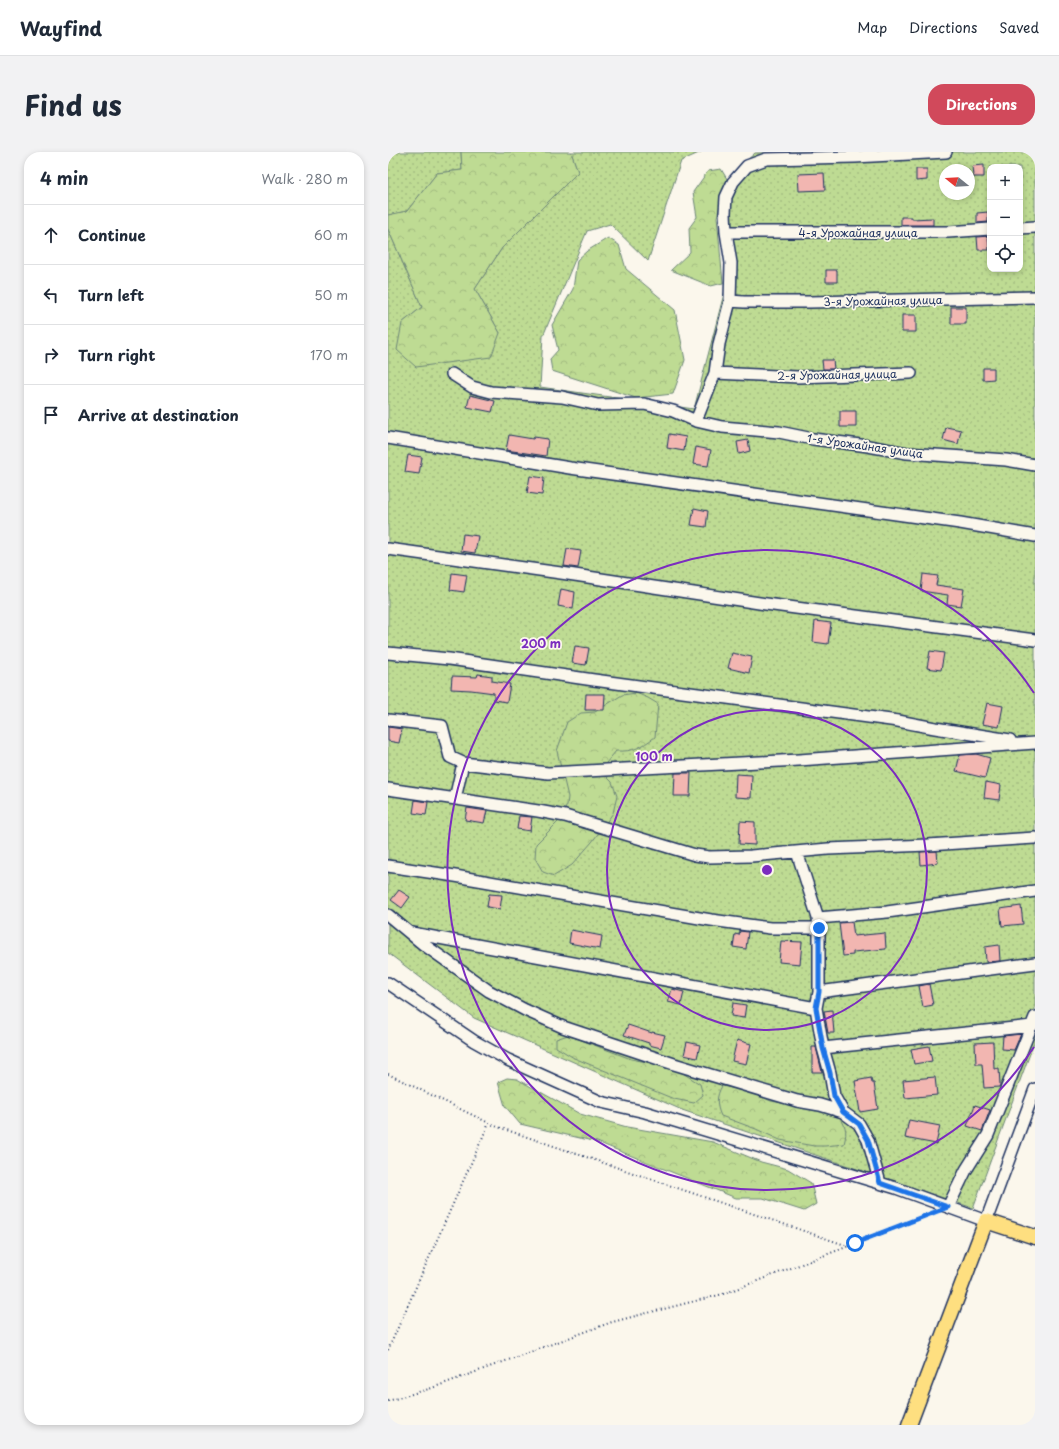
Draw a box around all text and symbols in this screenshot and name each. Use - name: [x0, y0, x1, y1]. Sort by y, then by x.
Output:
- text: Wayfind: [20, 14, 102, 42]
- text: Map: [857, 17, 887, 38]
- text: Directions: [909, 17, 977, 38]
- text: Saved: [999, 17, 1039, 38]
- text: Find us: [24, 83, 122, 126]
- button: Directions: [928, 84, 1035, 125]
- north arrow: [939, 164, 975, 200]
- map controls: [987, 164, 1023, 272]
- button: +: [987, 164, 1023, 200]
- text: 4 min: [40, 165, 88, 191]
- text: Walk · 280 m: [261, 169, 348, 188]
- button: −: [987, 200, 1023, 236]
- text: Continue: [78, 223, 146, 246]
- icon: ahead: [40, 224, 62, 246]
- street label: 4-я Урожайная улица: [798, 224, 918, 241]
- text: 60 m: [314, 225, 348, 244]
- button: locate: [987, 236, 1023, 272]
- text: Turn left: [78, 283, 144, 306]
- icon: left: [40, 284, 62, 306]
- text: 50 m: [314, 285, 348, 304]
- street label: 3-я Урожайная улица: [823, 291, 943, 310]
- text: Turn right: [78, 343, 155, 366]
- icon: right: [40, 344, 62, 366]
- text: 170 m: [310, 345, 348, 364]
- street label: 2-я Урожайная улица: [777, 365, 897, 384]
- text: Arrive at destination: [78, 403, 239, 426]
- icon: arrive: [40, 404, 62, 426]
- street label: 1-я Урожайная улица: [806, 429, 924, 462]
- text: 200 m: [521, 634, 561, 652]
- text: 100 m: [635, 747, 673, 765]
- centre of rings: [760, 863, 774, 877]
- route end: [810, 919, 828, 937]
- route start: [846, 1234, 864, 1252]

